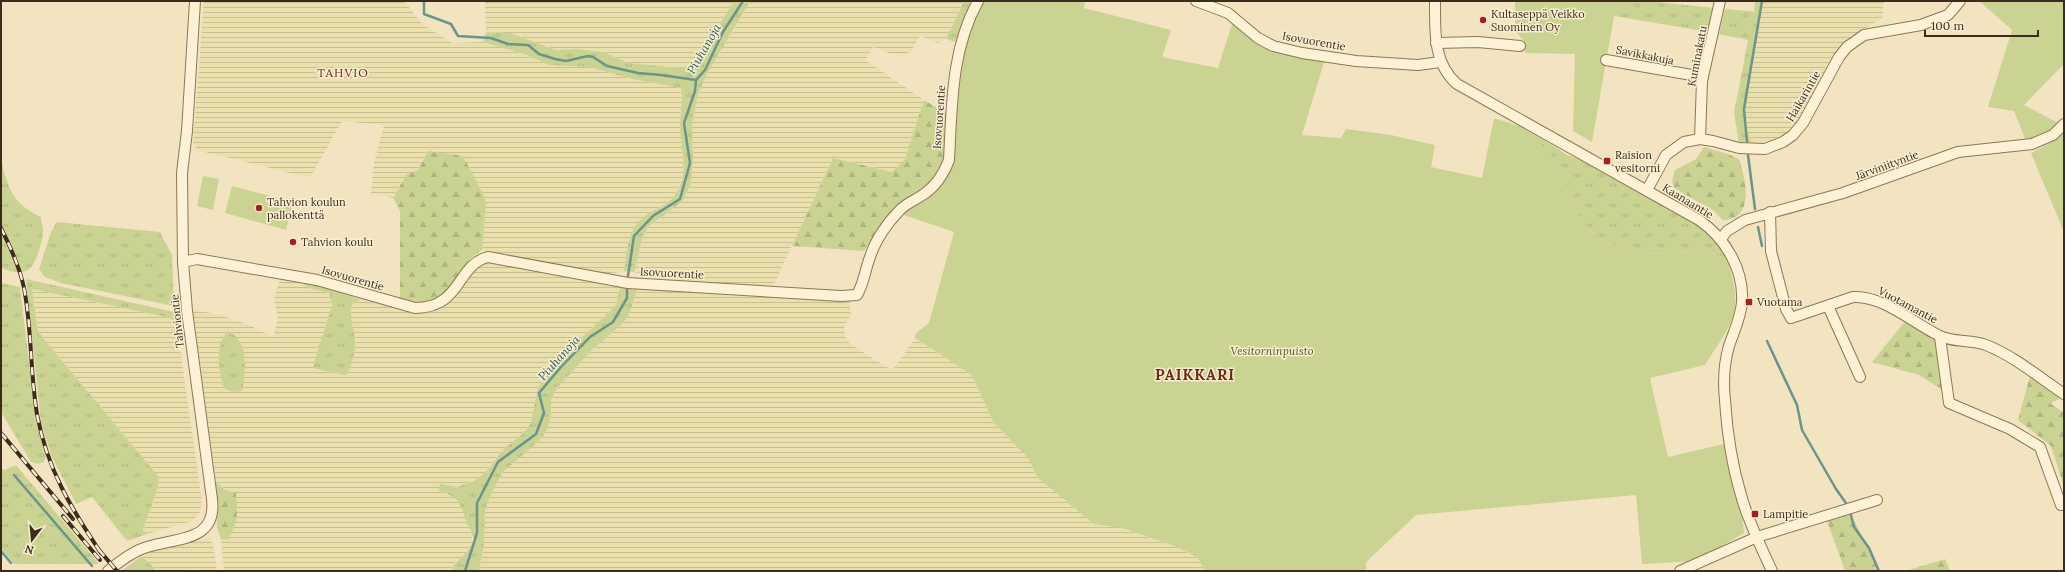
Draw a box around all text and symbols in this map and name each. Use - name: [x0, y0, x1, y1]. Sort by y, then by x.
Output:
- place label: Kultaseppä Veikko Suominen Oy: [1491, 7, 1585, 34]
- scale bar: [1925, 12, 2038, 38]
- marker: Kultaseppä Veikko Suominen Oy: [1478, 15, 1488, 25]
- text: 100 m: [1931, 18, 1964, 33]
- water label: Piuhanoja: [683, 21, 724, 76]
- street label: Kuminakatu: [1684, 24, 1710, 88]
- street label: Isovuorentie: [1281, 29, 1347, 53]
- street label: Savikkakuja: [1615, 43, 1676, 68]
- district label: TAHVIO: [317, 65, 369, 80]
- street label: Haikarintie: [1783, 68, 1823, 124]
- street label: Isovuorentie: [930, 84, 948, 149]
- street label: Järviniityntie: [1853, 147, 1920, 183]
- place label: Raision vesitorni: [1615, 148, 1660, 175]
- marker: Raision vesitorni: [1602, 156, 1612, 166]
- street label: Kaanaantie: [1660, 180, 1716, 222]
- place label: Tahvion koulun pallokenttä: [267, 195, 346, 222]
- marker: Tahvion koulun pallokenttä: [254, 203, 264, 213]
- place label: Tahvion koulu: [301, 235, 373, 249]
- marker: Tahvion koulu: [288, 237, 298, 247]
- street label: Isovuorentie: [320, 262, 386, 294]
- street label: Isovuorentie: [640, 264, 704, 282]
- street label: Vuotamantie: [1875, 283, 1940, 327]
- street label: Tahviontie: [167, 293, 187, 349]
- place label: Vuotama: [1756, 295, 1803, 309]
- marker: Vuotama: [1744, 297, 1754, 307]
- water label: Piuhanoja: [535, 332, 583, 383]
- park label: Vesitorninpuisto: [1231, 344, 1314, 358]
- district label: PAIKKARI: [1155, 365, 1235, 384]
- place label: Lampitie: [1763, 507, 1808, 521]
- marker: Lampitie: [1750, 509, 1760, 519]
- north arrow: [12, 520, 52, 560]
- text: N: [23, 542, 35, 558]

